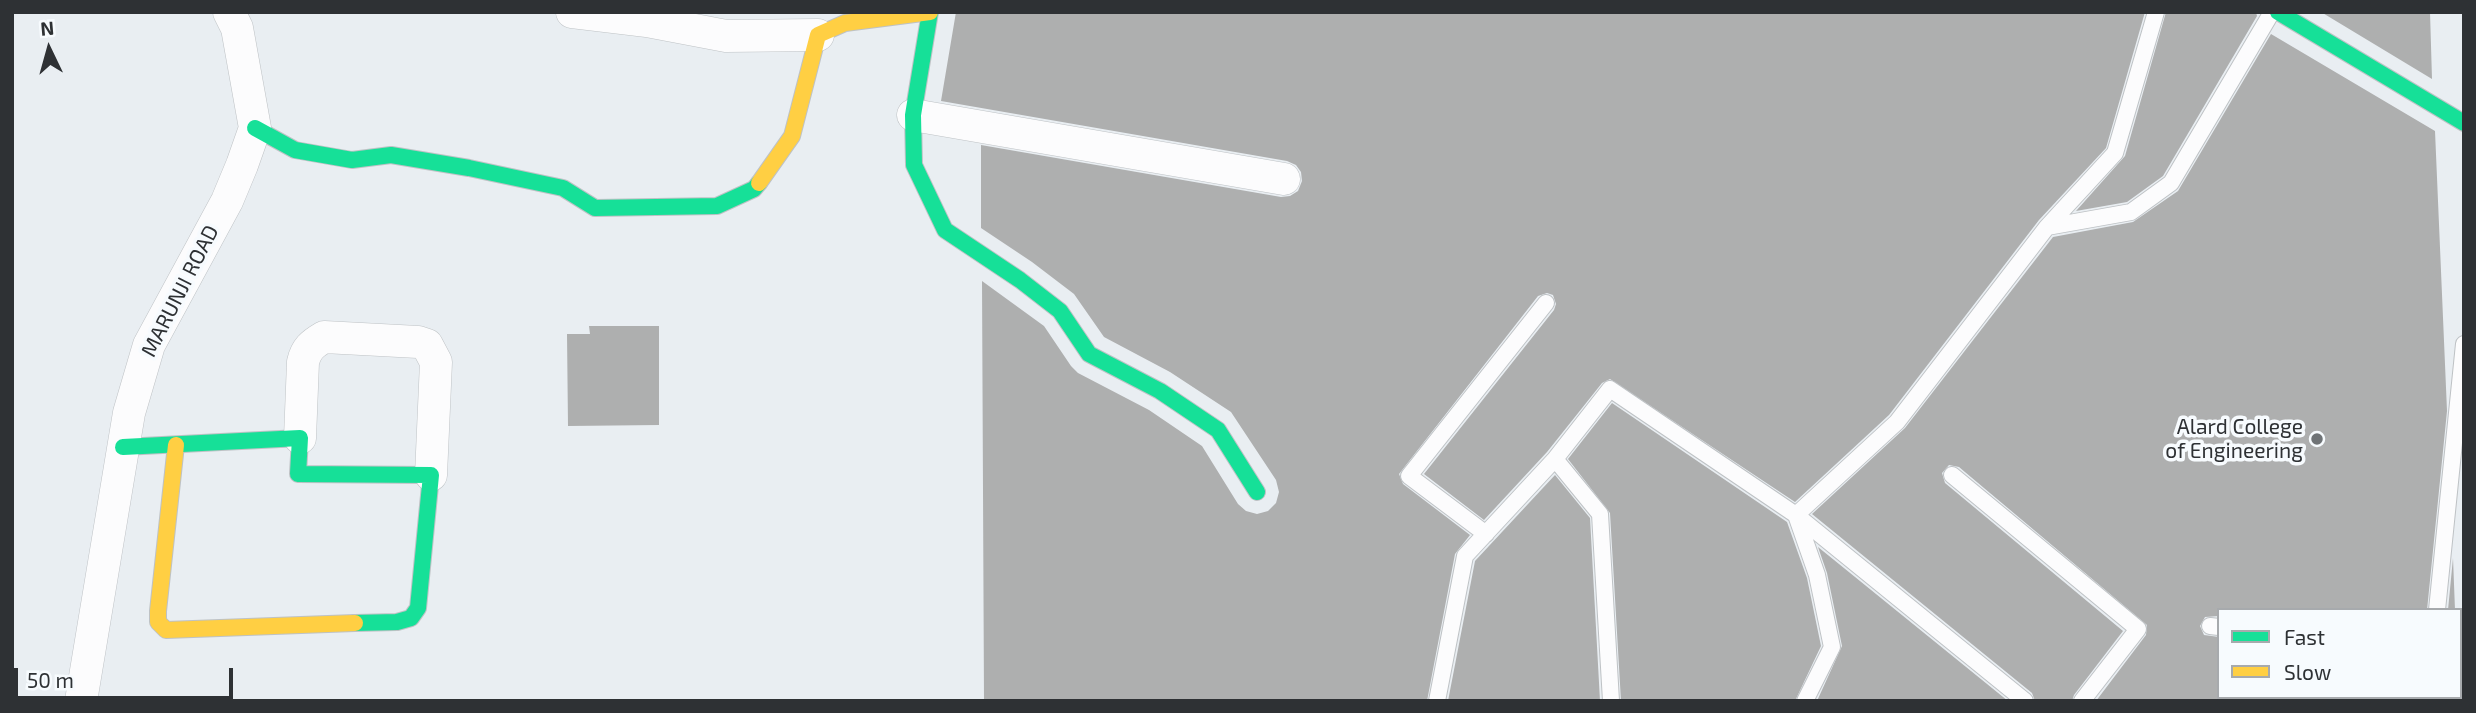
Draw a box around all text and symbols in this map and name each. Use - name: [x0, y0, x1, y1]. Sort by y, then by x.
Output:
- north arrow: [14, 14, 84, 84]
- text: N: [39, 16, 55, 40]
- street label: MARUNJI ROAD: [136, 221, 224, 361]
- place label: Alard College of Engineering: [2165, 414, 2303, 464]
- marker: Alard College of Engineering: [2309, 431, 2325, 447]
- legend: [2217, 608, 2462, 699]
- text: Fast: [2284, 624, 2325, 649]
- scale bar: [18, 654, 236, 698]
- text: Slow: [2284, 659, 2331, 684]
- text: 50 m: [27, 667, 74, 692]

